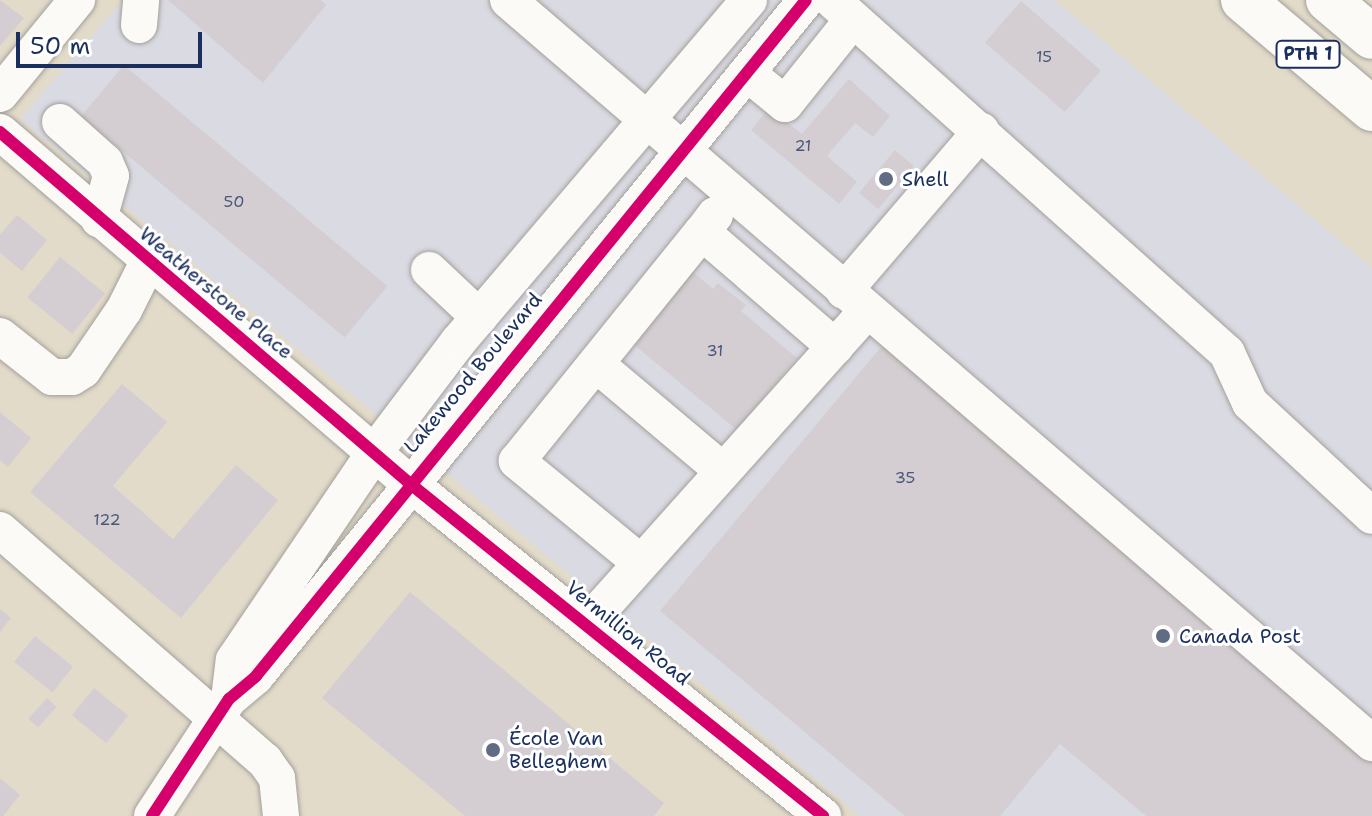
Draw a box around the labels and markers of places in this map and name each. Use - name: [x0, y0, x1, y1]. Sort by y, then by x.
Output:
- place label: Shell: [902, 167, 948, 191]
- marker: Shell: [877, 170, 895, 188]
- place label: Canada Post: [1179, 624, 1301, 648]
- marker: Canada Post: [1154, 627, 1172, 645]
- place label: École Van Belleghem: [509, 726, 607, 773]
- marker: École Van Belleghem: [484, 741, 502, 759]

